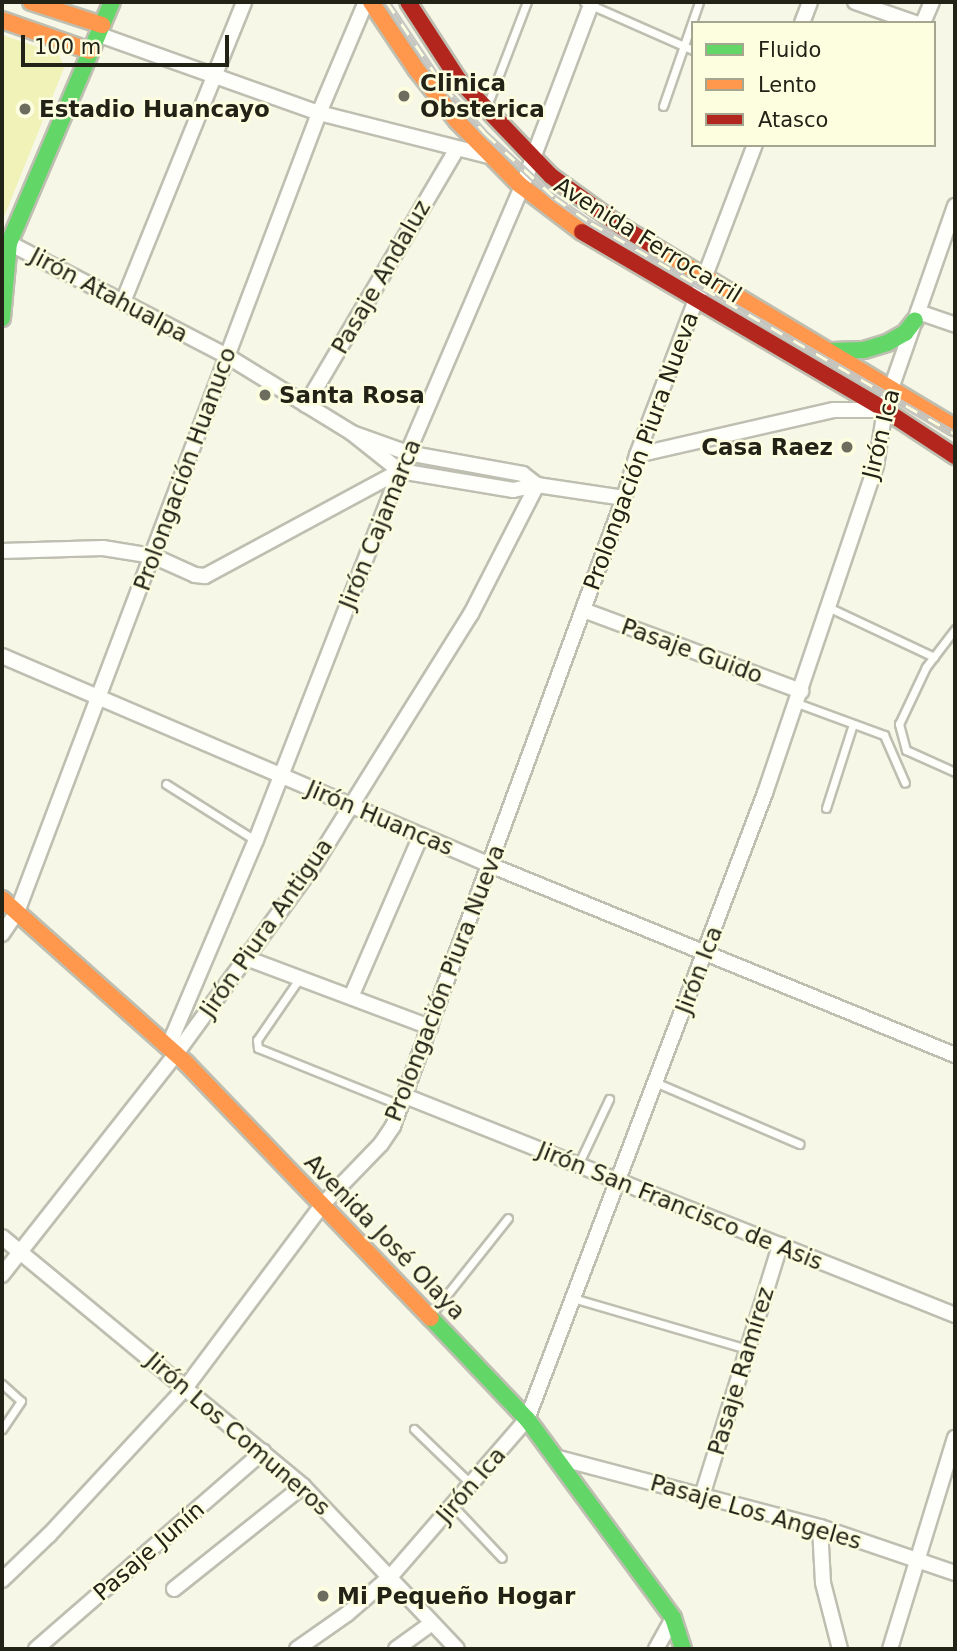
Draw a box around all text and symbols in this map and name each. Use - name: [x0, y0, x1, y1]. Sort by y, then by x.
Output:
- scale bar: [24, 21, 233, 65]
- legend: [691, 21, 936, 147]
- text: 100 m: [34, 35, 101, 59]
- text: Fluido: [758, 38, 821, 62]
- place label: Clinica Obsterica: [420, 69, 545, 123]
- text: Lento: [758, 73, 817, 97]
- marker: Clinica Obsterica: [394, 86, 414, 106]
- place label: Estadio Huancayo: [39, 95, 270, 123]
- marker: Estadio Huancayo: [17, 101, 33, 117]
- text: Atasco: [758, 108, 828, 132]
- street label: Avenida Ferrocarril: [549, 171, 747, 309]
- street label: Pasaje Andaluz: [326, 195, 436, 359]
- street label: Jirón Atahualpa: [25, 242, 193, 348]
- street label: Prolongación Piura Nueva: [578, 308, 704, 594]
- street label: Prolongación Huanuco: [128, 344, 242, 594]
- place label: Santa Rosa: [279, 381, 425, 409]
- street label: Jirón Ica: [857, 386, 905, 482]
- marker: Santa Rosa: [257, 387, 273, 403]
- place label: Casa Raez: [701, 433, 833, 461]
- street label: Jirón Cajamarca: [333, 435, 427, 613]
- marker: Casa Raez: [839, 439, 855, 455]
- street label: Pasaje Guido: [618, 613, 766, 689]
- street label: Jirón Huancas: [302, 775, 458, 861]
- street label: Jirón Piura Antigua: [194, 833, 338, 1023]
- street label: Prolongación Piura Nueva: [379, 841, 511, 1125]
- street label: Jirón Ica: [670, 922, 728, 1018]
- street label: Jirón San Francisco de Asis: [533, 1136, 827, 1276]
- street label: Avenida José Olaya: [299, 1148, 471, 1326]
- street label: Pasaje Ramírez: [702, 1284, 780, 1458]
- street label: Jirón Los Comuneros: [140, 1347, 336, 1521]
- street label: Jirón Ica: [431, 1441, 511, 1529]
- street label: Pasaje Los Angeles: [647, 1469, 865, 1555]
- street label: Pasaje Junín: [88, 1495, 210, 1607]
- place label: Mi Pequeño Hogar: [337, 1582, 575, 1610]
- marker: Mi Pequeño Hogar: [315, 1588, 331, 1604]

